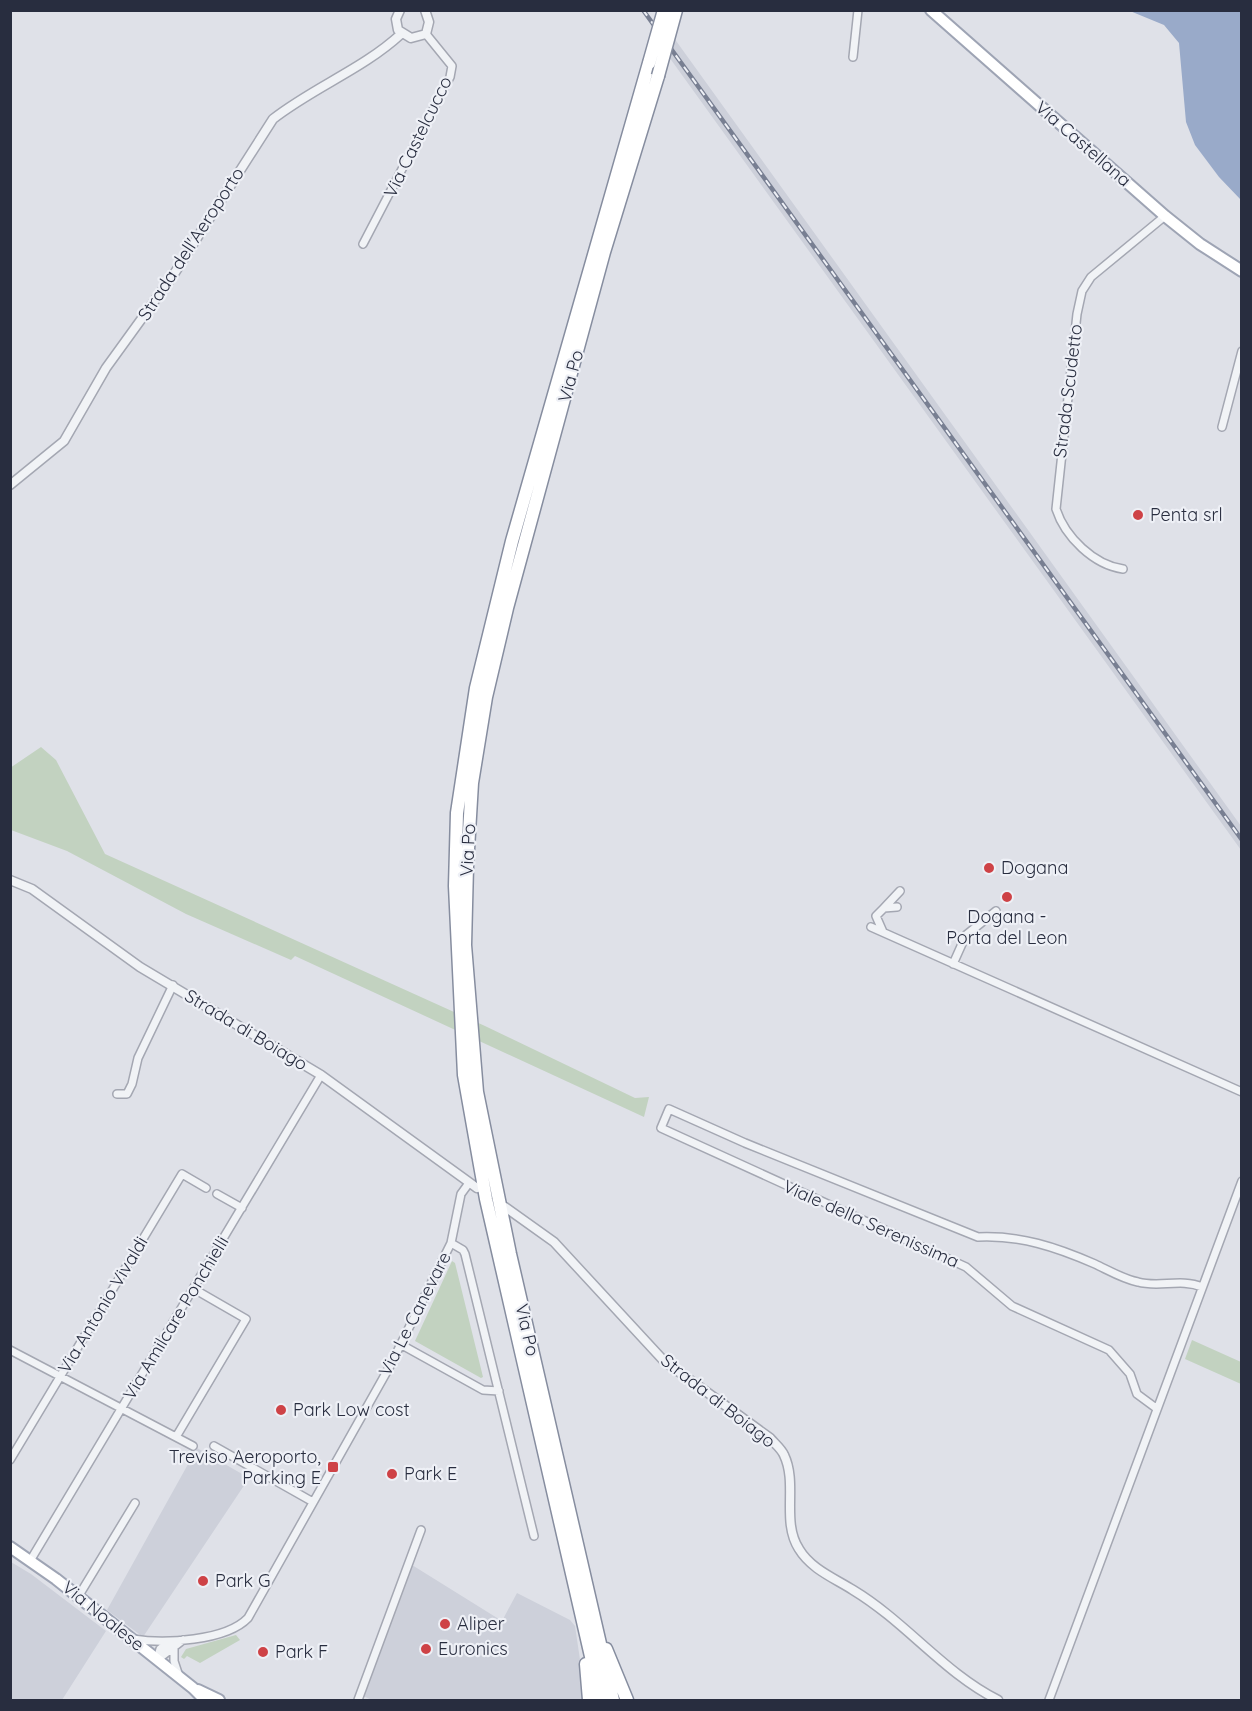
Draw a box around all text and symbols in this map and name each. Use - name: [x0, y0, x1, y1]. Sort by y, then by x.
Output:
- street label: Via Castelcucco: [378, 72, 457, 201]
- street label: Via Castellana: [1031, 96, 1136, 191]
- street label: Strada dell'Aeroporto: [132, 163, 249, 325]
- street label: Strada Scudetto: [1048, 323, 1087, 459]
- street label: Via Po: [553, 347, 588, 404]
- place label: Penta srl: [1150, 503, 1223, 526]
- marker: Penta srl: [1131, 508, 1145, 522]
- street label: Via Po: [455, 823, 480, 877]
- place label: Dogana: [1001, 856, 1068, 879]
- marker: Dogana: [982, 861, 996, 875]
- marker: Dogana - Porta del Leon: [1000, 890, 1014, 904]
- place label: Dogana - Porta del Leon: [946, 905, 1068, 949]
- street label: Strada di Boiago: [181, 984, 312, 1075]
- street label: Viale della Serenissima: [780, 1174, 963, 1273]
- street label: Via Antonio Vivaldi: [53, 1232, 152, 1377]
- street label: Via Amilcare Ponchielli: [118, 1232, 234, 1404]
- street label: Via Le Canevare: [373, 1248, 456, 1380]
- street label: Via Po: [510, 1301, 545, 1358]
- street label: Strada di Boiago: [656, 1349, 780, 1453]
- place label: Park Low cost: [293, 1398, 410, 1421]
- marker: Park Low cost: [274, 1403, 288, 1417]
- place label: Treviso Aeroporto, Parking E: [169, 1445, 321, 1489]
- marker: Treviso Aeroporto, Parking E: [326, 1460, 340, 1474]
- place label: Park E: [404, 1462, 457, 1485]
- marker: Park E: [385, 1467, 399, 1481]
- place label: Park G: [215, 1569, 271, 1592]
- marker: Park G: [196, 1574, 210, 1588]
- street label: Via Noalese: [57, 1575, 149, 1656]
- place label: Aliper: [457, 1612, 505, 1635]
- marker: Aliper: [438, 1617, 452, 1631]
- place label: Euronics: [438, 1637, 508, 1660]
- place label: Park F: [275, 1640, 328, 1663]
- marker: Euronics: [419, 1642, 433, 1656]
- marker: Park F: [256, 1645, 270, 1659]

